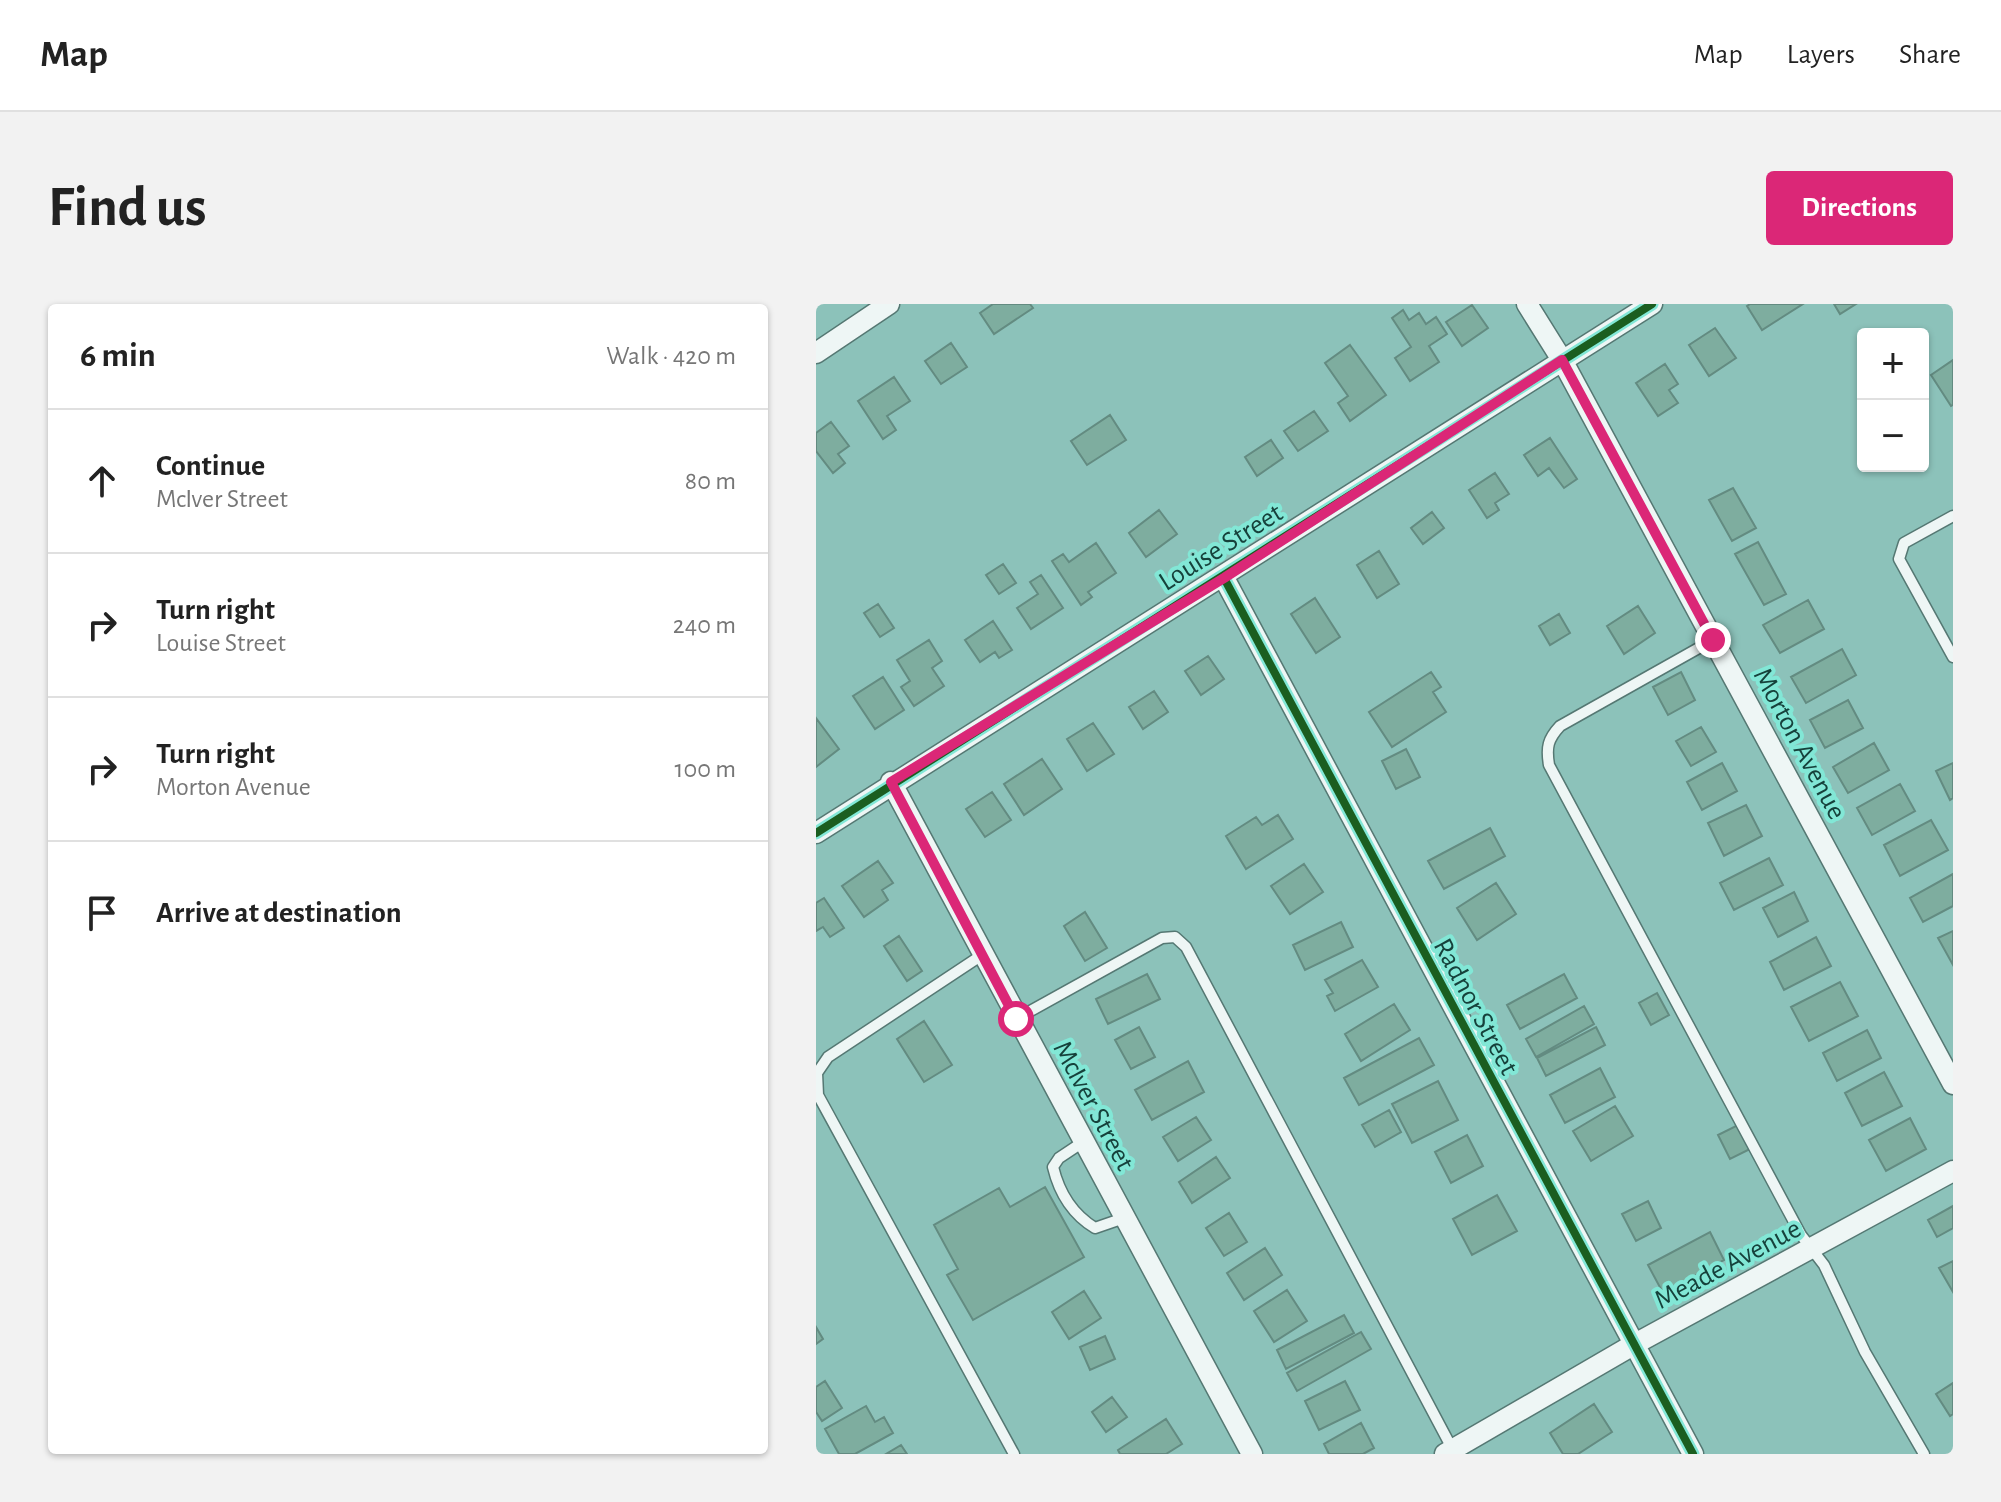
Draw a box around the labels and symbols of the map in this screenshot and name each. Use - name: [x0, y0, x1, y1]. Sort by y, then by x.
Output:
- street label: Louise Street: [1154, 499, 1288, 597]
- route end: [1695, 622, 1731, 658]
- street label: Morton Avenue: [1748, 664, 1851, 824]
- street label: Radnor Street: [1428, 934, 1523, 1080]
- route start: [998, 1001, 1034, 1037]
- street label: McIver Street: [1048, 1037, 1139, 1175]
- street label: Meade Avenue: [1650, 1215, 1806, 1315]

